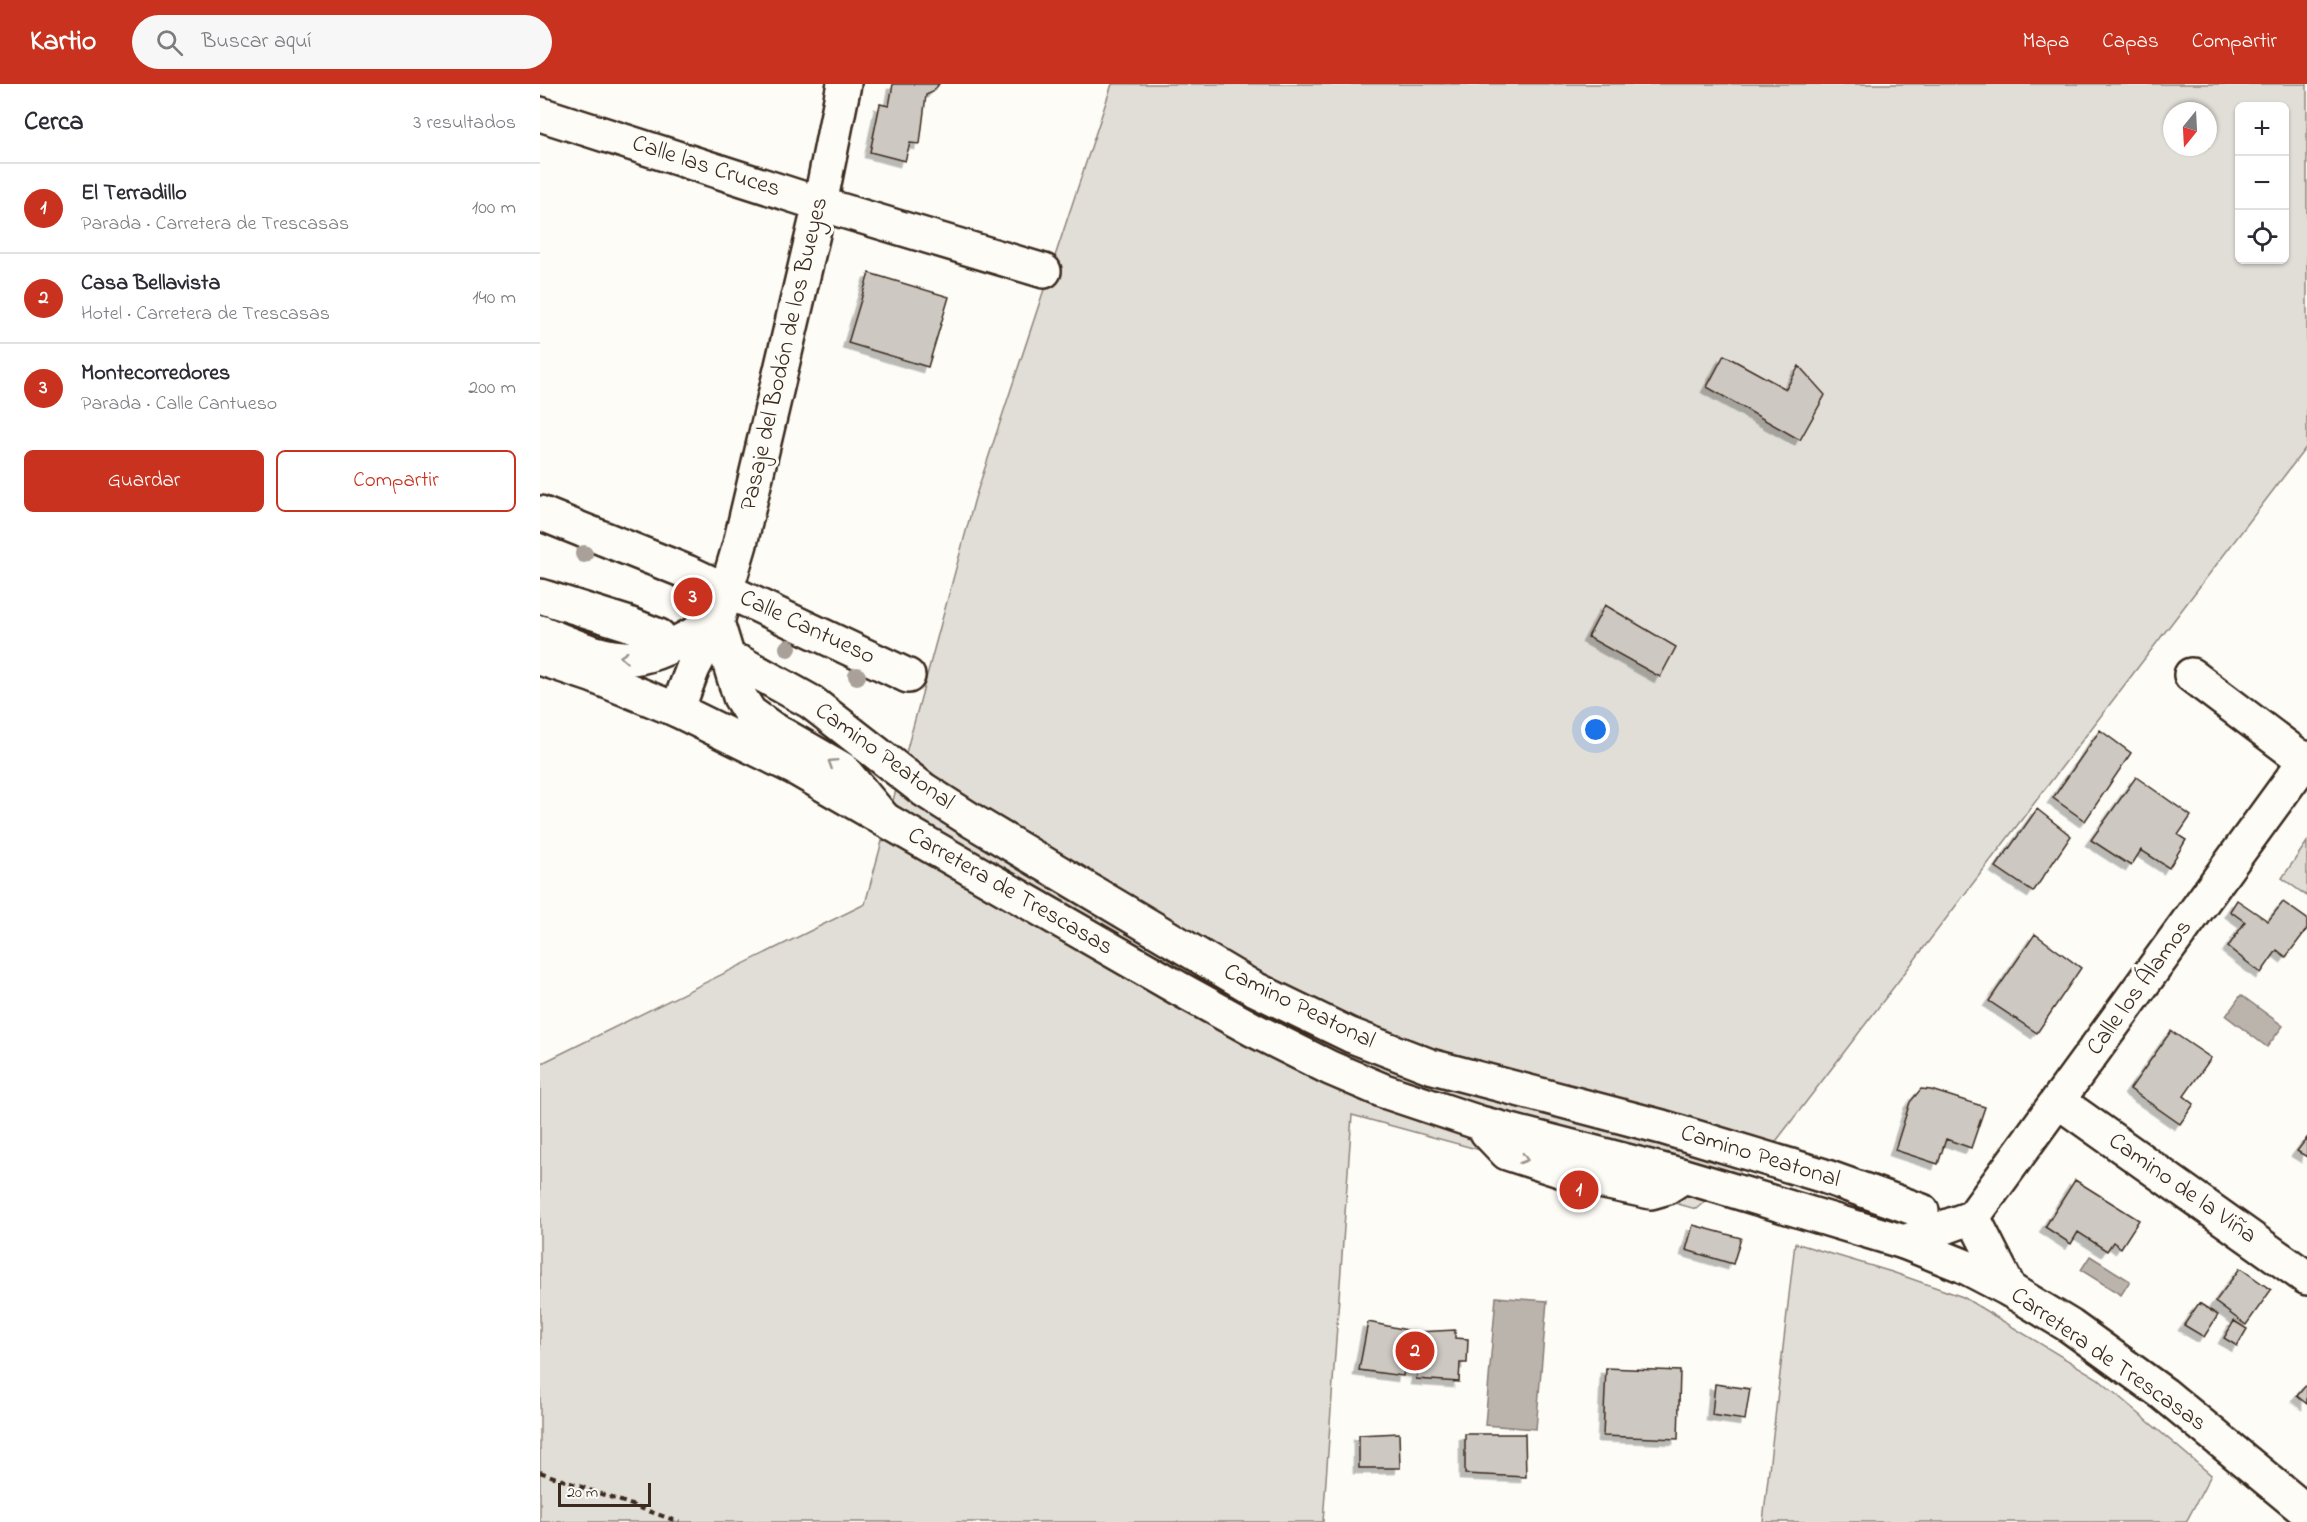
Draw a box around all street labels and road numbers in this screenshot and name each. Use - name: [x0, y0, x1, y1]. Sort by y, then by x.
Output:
- street label: Calle las Cruces: [627, 127, 785, 207]
- street label: Pasaje del Bodón de los Bueyes: [732, 194, 839, 514]
- street label: Calle Cantueso: [733, 581, 881, 675]
- street label: Camino Peatonal: [807, 694, 961, 820]
- street label: Carretera de Trescasas: [901, 819, 1119, 965]
- street label: Calle los Álamos: [2079, 913, 2201, 1063]
- street label: Camino Peatonal: [1217, 955, 1381, 1059]
- street label: Camino Peatonal: [1676, 1116, 1844, 1198]
- street label: Camino de la Viña: [2101, 1125, 2263, 1253]
- street label: Carretera de Trescasas: [2003, 1279, 2213, 1441]

